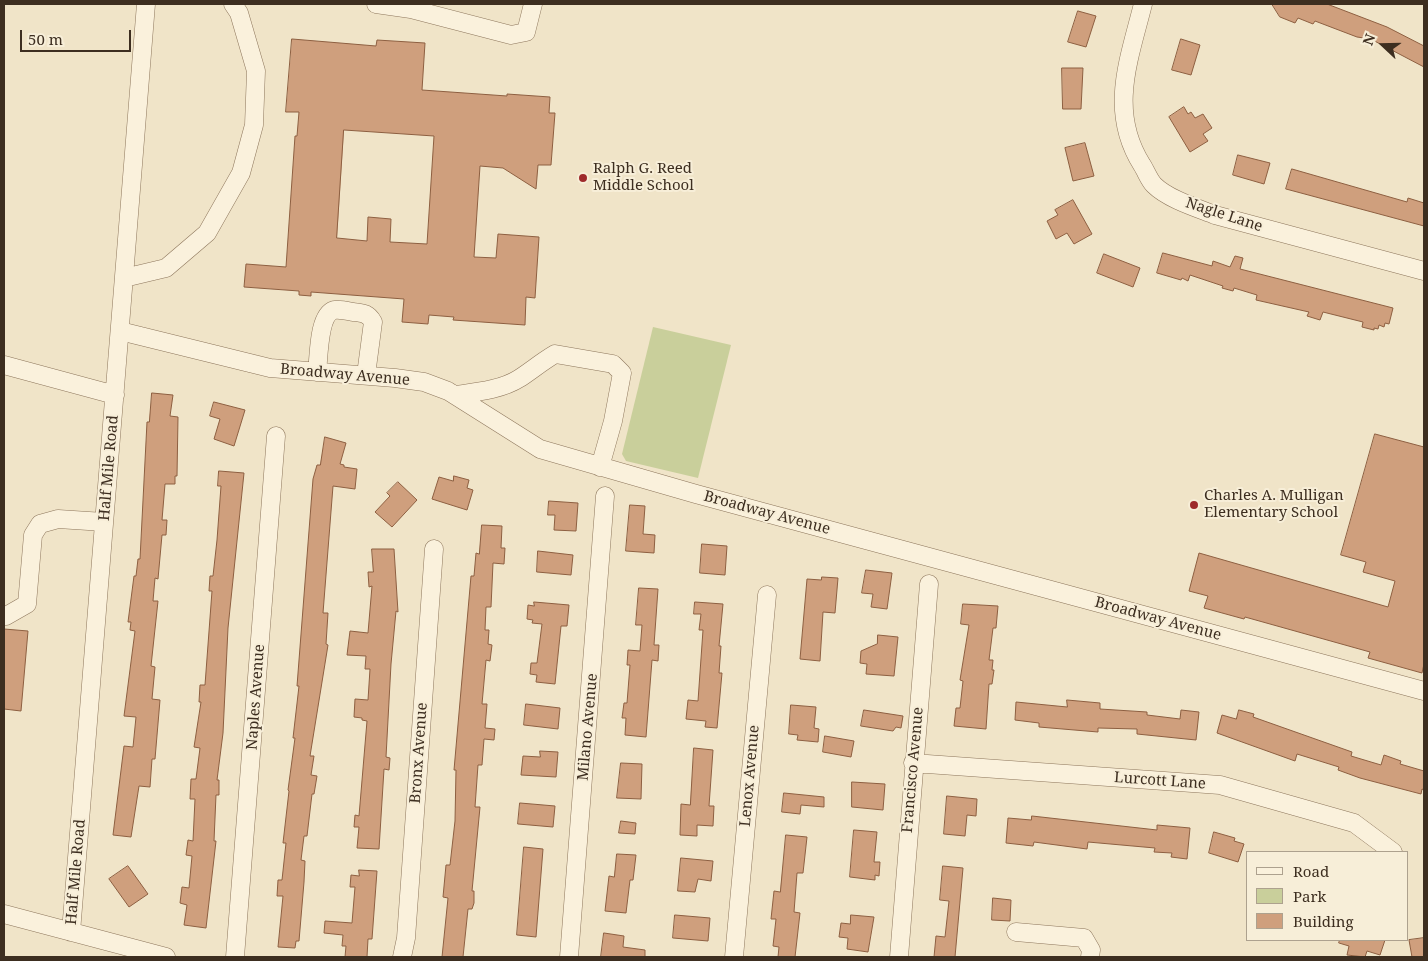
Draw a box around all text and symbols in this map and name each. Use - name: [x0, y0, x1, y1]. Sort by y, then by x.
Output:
- scale bar: [22, 20, 134, 52]
- north arrow: [1358, 20, 1408, 70]
- text: 50 m: [28, 29, 63, 49]
- text: N: [1358, 31, 1379, 48]
- place label: Ralph G. Reed Middle School: [593, 160, 694, 195]
- marker: Ralph G. Reed Middle School: [577, 172, 589, 184]
- street label: Nagle Lane: [1183, 194, 1265, 236]
- street label: Broadway Avenue: [279, 360, 411, 390]
- street label: Half Mile Road: [95, 414, 123, 522]
- street label: Broadway Avenue: [702, 487, 832, 539]
- place label: Charles A. Mulligan Elementary School: [1204, 487, 1344, 522]
- marker: Charles A. Mulligan Elementary School: [1188, 499, 1200, 511]
- street label: Broadway Avenue: [1093, 593, 1223, 645]
- street label: Naples Avenue: [243, 643, 269, 751]
- street label: Milano Avenue: [574, 673, 602, 781]
- street label: Bronx Avenue: [406, 702, 432, 804]
- street label: Francisco Avenue: [899, 706, 927, 834]
- street label: Lenox Avenue: [737, 724, 763, 828]
- street label: Lurcott Lane: [1114, 769, 1206, 793]
- street label: Half Mile Road: [62, 818, 90, 926]
- legend: [1246, 851, 1408, 941]
- text: Road: [1293, 861, 1329, 881]
- text: Park: [1293, 886, 1326, 906]
- text: Building: [1293, 911, 1354, 931]

